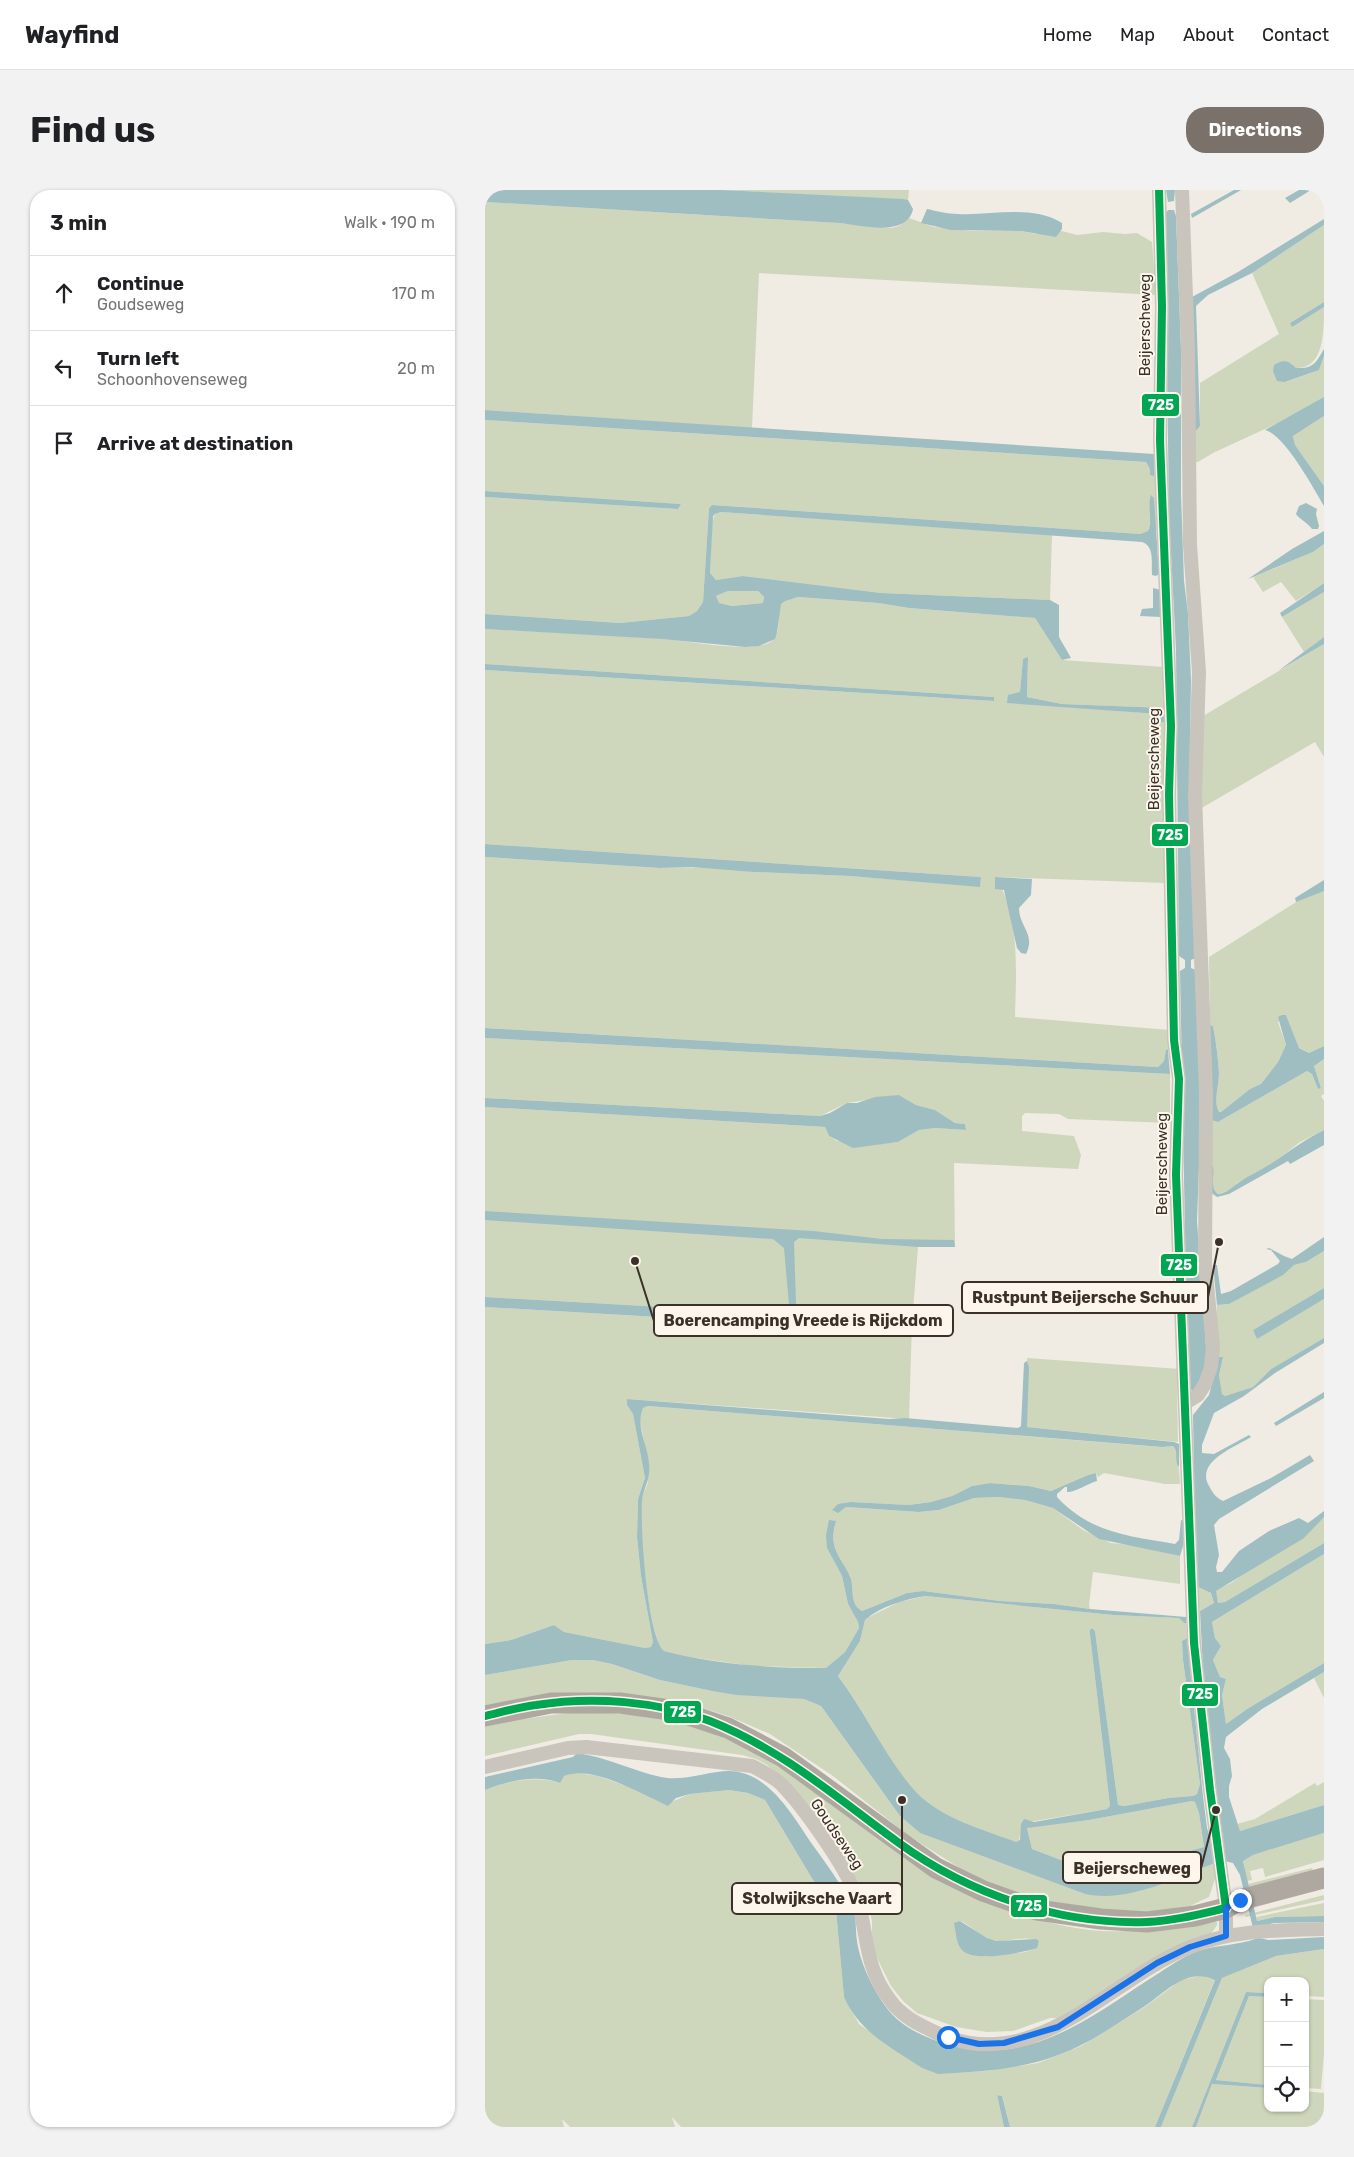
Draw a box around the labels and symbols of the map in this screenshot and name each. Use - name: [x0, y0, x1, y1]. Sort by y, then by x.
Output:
- street label: Beijerscheweg: [1136, 274, 1154, 376]
- line badge: 725: [1141, 393, 1180, 417]
- text: 725: [1148, 397, 1174, 414]
- street label: Beijerscheweg: [1145, 708, 1163, 810]
- line badge: 725: [1151, 823, 1189, 847]
- text: 725: [1157, 827, 1183, 844]
- street label: Beijerscheweg: [1153, 1113, 1171, 1215]
- line badge: 725: [1160, 1253, 1198, 1277]
- text: 725: [1166, 1257, 1192, 1274]
- callout: Rustpunt Beijersche Schuur: [962, 1282, 1208, 1313]
- text: Rustpunt Beijersche Schuur: [972, 1288, 1199, 1307]
- callout: Boerencamping Vreede is Rijckdom: [654, 1305, 953, 1336]
- text: Boerencamping Vreede is Rijckdom: [663, 1311, 943, 1330]
- line badge: 725: [1181, 1683, 1219, 1707]
- text: 725: [1187, 1686, 1213, 1703]
- line badge: 725: [663, 1700, 702, 1724]
- text: 725: [670, 1704, 696, 1721]
- street label: Goudseweg: [807, 1795, 867, 1873]
- callout: Beijerscheweg: [1063, 1852, 1201, 1883]
- text: Beijerscheweg: [1073, 1859, 1191, 1878]
- callout: Stolwijksche Vaart: [732, 1883, 902, 1914]
- text: Stolwijksche Vaart: [742, 1889, 892, 1908]
- route end: [1229, 1889, 1252, 1912]
- line badge: 725: [1010, 1894, 1048, 1918]
- text: 725: [1016, 1898, 1042, 1915]
- route start: [937, 2026, 960, 2049]

